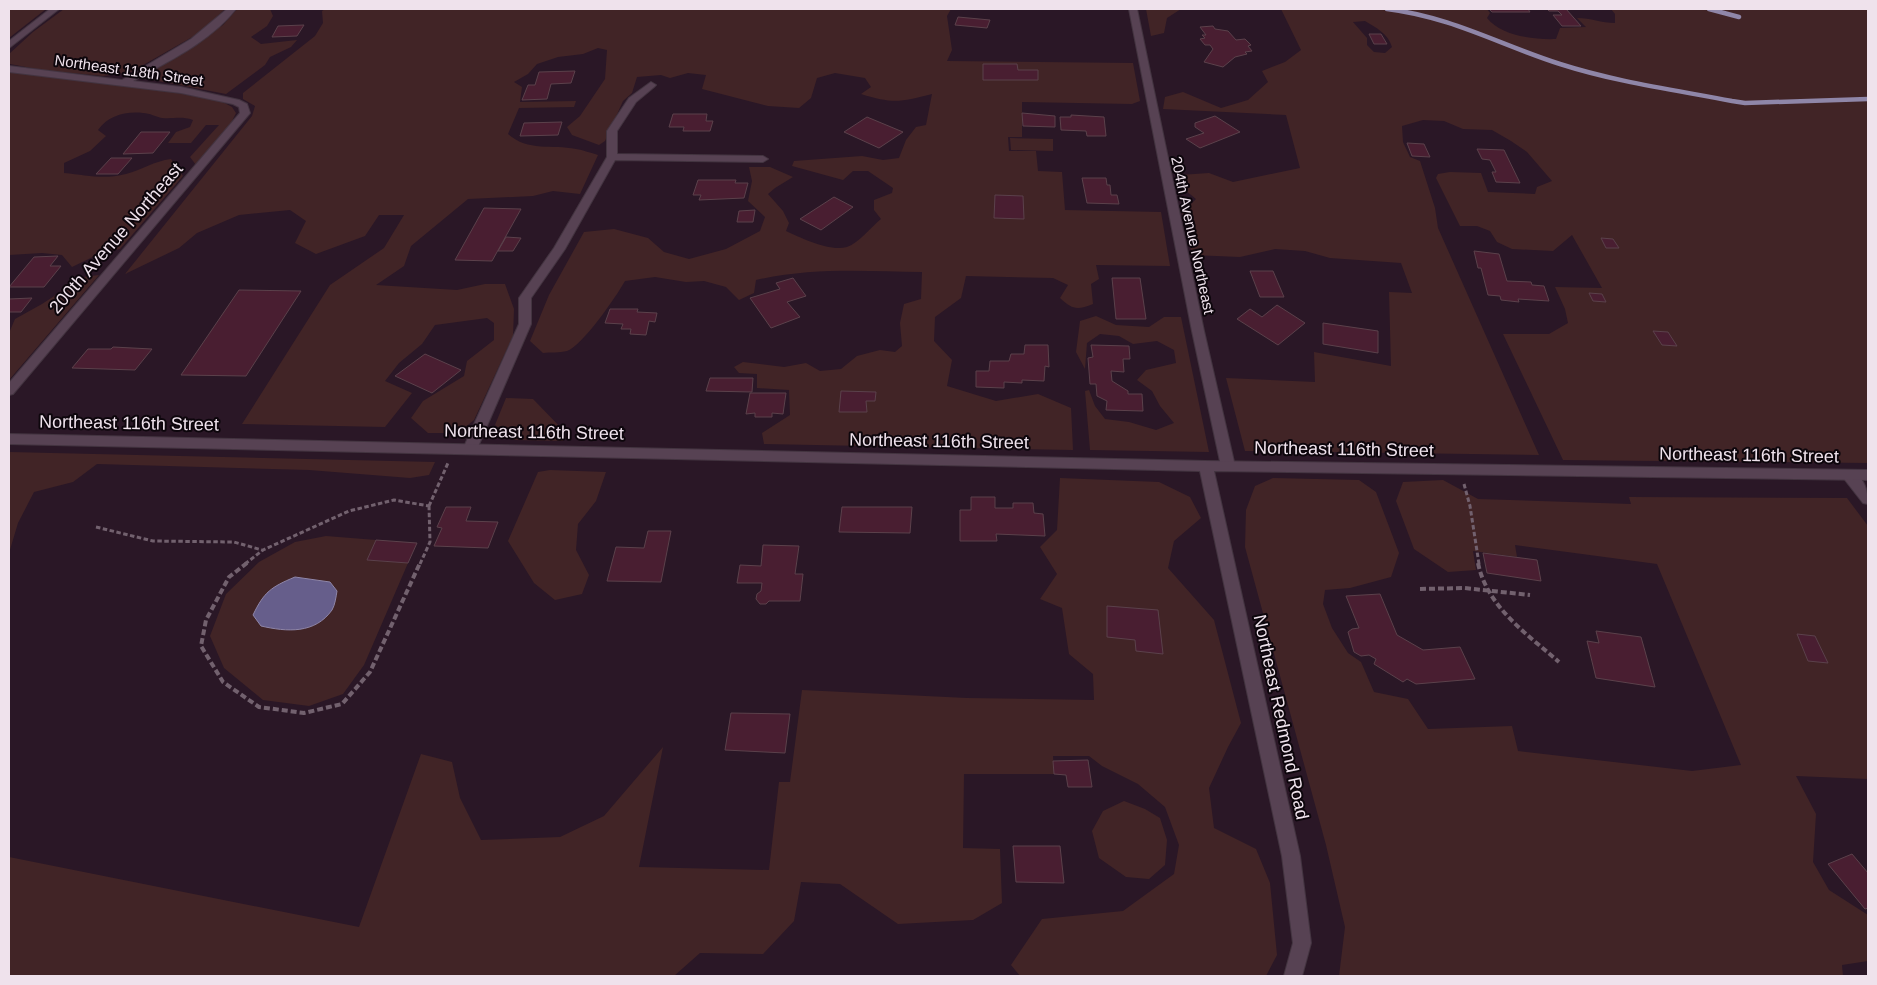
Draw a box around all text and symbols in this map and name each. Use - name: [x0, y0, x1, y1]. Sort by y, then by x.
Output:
- street label: Northeast 118th Street: [54, 51, 205, 89]
- street label: 204th Avenue Northeast: [1168, 155, 1218, 316]
- street label: 200th Avenue Northeast: [45, 159, 187, 317]
- street label: Northeast 116th Street: [39, 411, 219, 435]
- street label: Northeast 116th Street: [444, 420, 624, 444]
- street label: Northeast 116th Street: [849, 429, 1029, 453]
- street label: Northeast 116th Street: [1254, 437, 1434, 461]
- street label: Northeast 116th Street: [1659, 443, 1839, 467]
- street label: Northeast Redmond Road: [1249, 613, 1313, 821]

